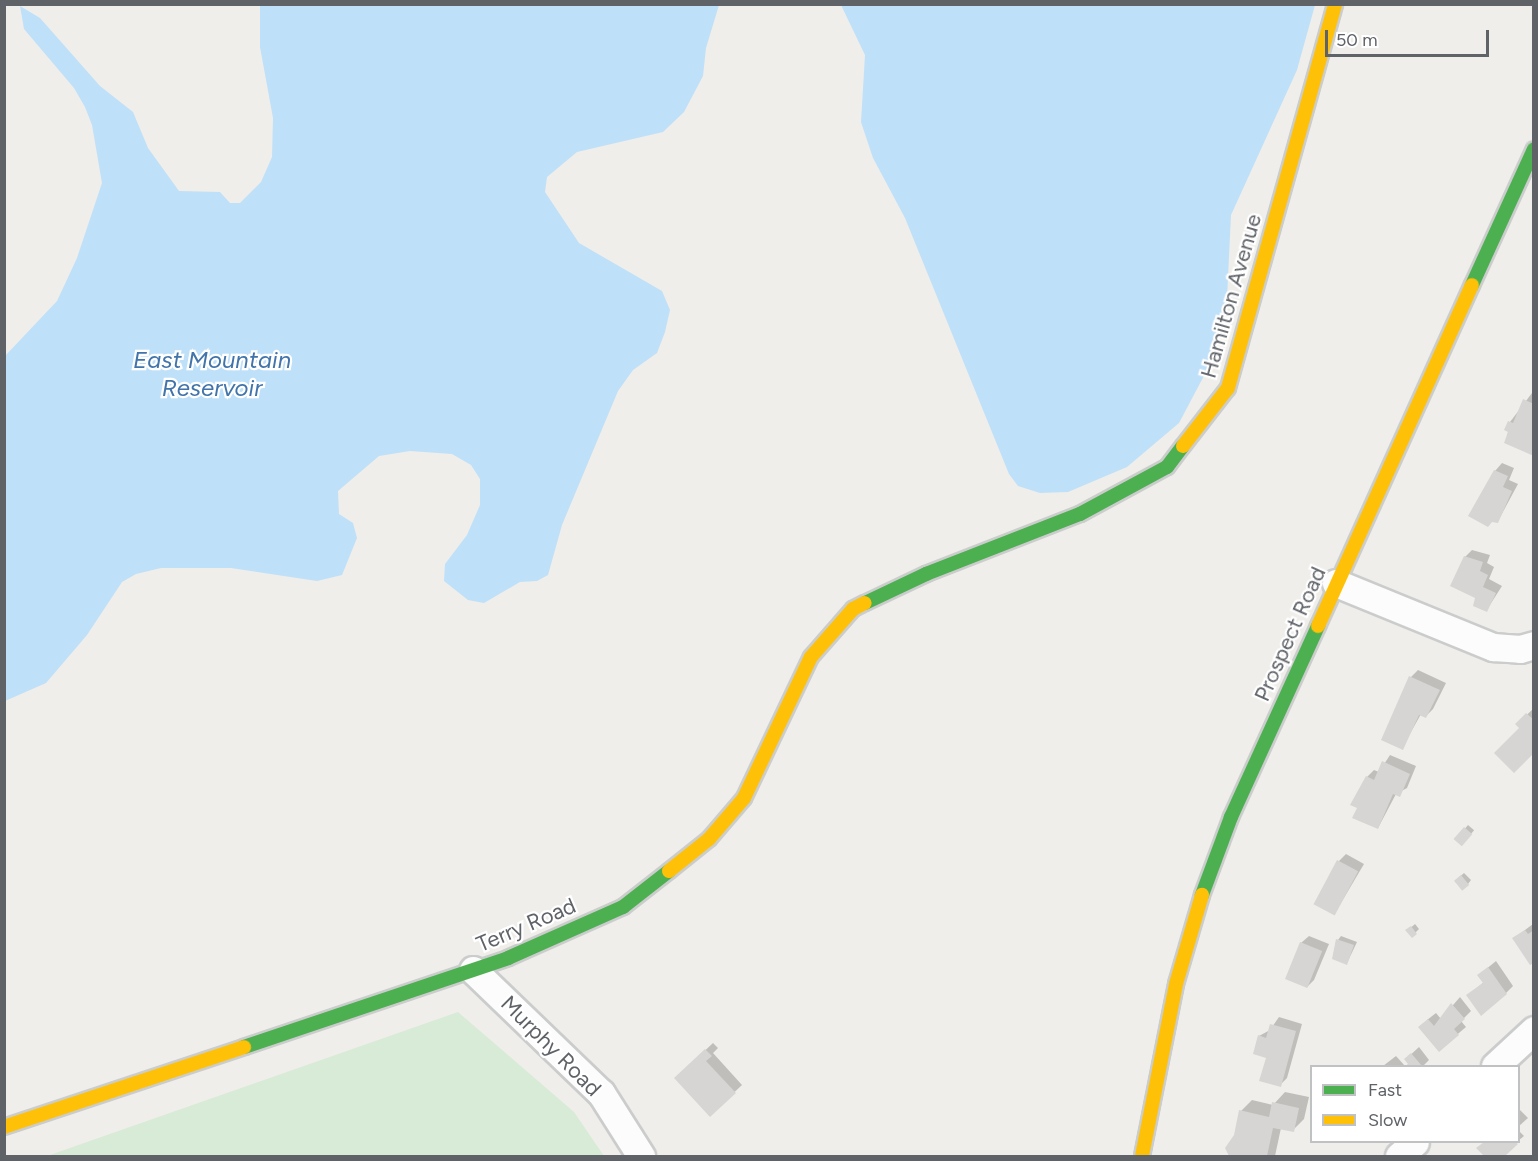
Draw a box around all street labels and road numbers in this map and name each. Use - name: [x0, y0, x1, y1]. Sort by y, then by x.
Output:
- street label: Hamilton Avenue: [1195, 211, 1267, 381]
- street label: Prospect Road: [1249, 563, 1331, 705]
- street label: Terry Road: [472, 892, 580, 958]
- street label: Murphy Road: [495, 990, 607, 1102]

